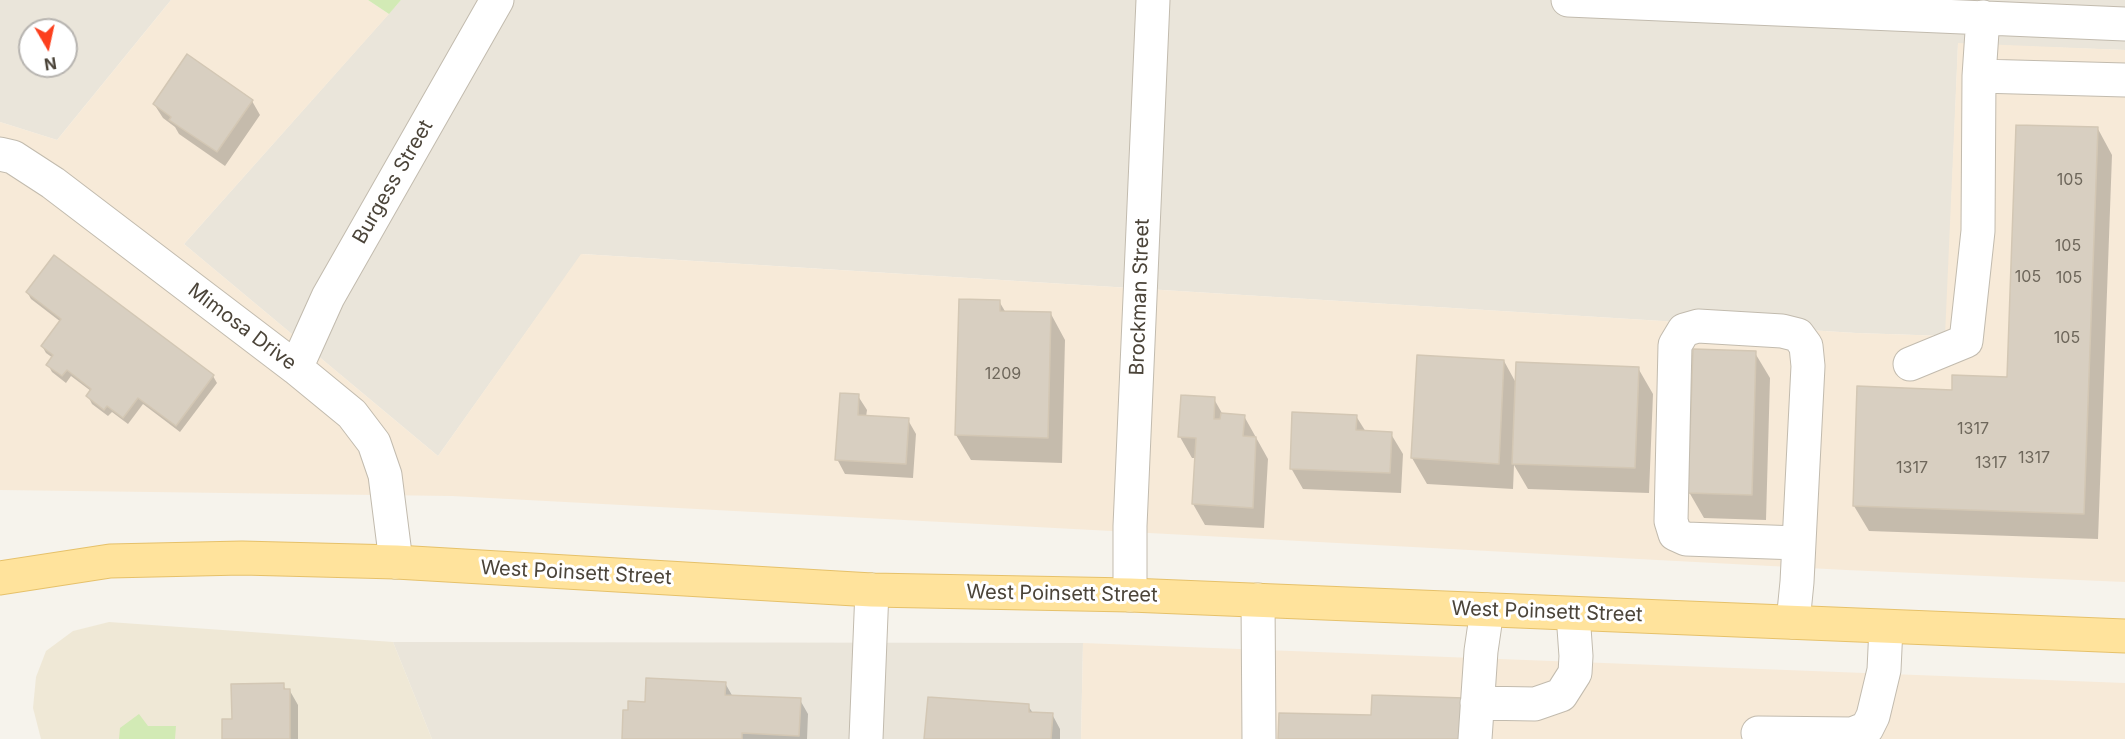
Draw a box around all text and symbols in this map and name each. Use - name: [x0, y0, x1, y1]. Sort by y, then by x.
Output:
- north arrow: [18, 18, 78, 78]
- text: N: [43, 53, 58, 75]
- street label: Burgess Street: [348, 116, 438, 248]
- house number: 105: [2057, 170, 2083, 190]
- street label: Brockman Street: [1125, 218, 1155, 376]
- house number: 105: [2055, 236, 2081, 256]
- house number: 105: [2015, 267, 2041, 287]
- house number: 105: [2056, 268, 2082, 288]
- street label: Mimosa Drive: [183, 278, 301, 376]
- house number: 105: [2054, 328, 2080, 348]
- house number: 1209: [985, 364, 1021, 384]
- house number: 1317: [1957, 419, 1989, 439]
- house number: 1317: [2018, 448, 2050, 468]
- house number: 1317: [1975, 453, 2007, 473]
- house number: 1317: [1896, 458, 1928, 478]
- street label: West Poinsett Street: [480, 556, 672, 590]
- street label: West Poinsett Street: [966, 580, 1158, 608]
- street label: West Poinsett Street: [1451, 597, 1643, 627]

